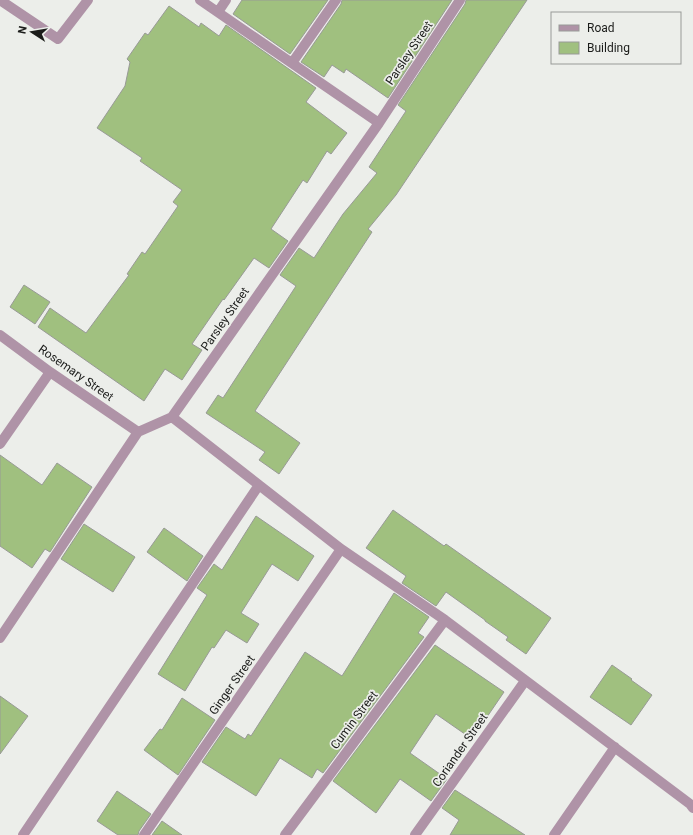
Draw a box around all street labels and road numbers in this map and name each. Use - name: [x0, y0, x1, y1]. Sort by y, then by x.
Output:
- street label: Parsley Street: [383, 18, 435, 88]
- street label: Parsley Street: [198, 285, 252, 353]
- street label: Rosemary Street: [36, 342, 116, 404]
- street label: Ginger Street: [206, 652, 258, 717]
- street label: Cumin Street: [328, 688, 380, 752]
- street label: Coriander Street: [429, 710, 491, 789]

